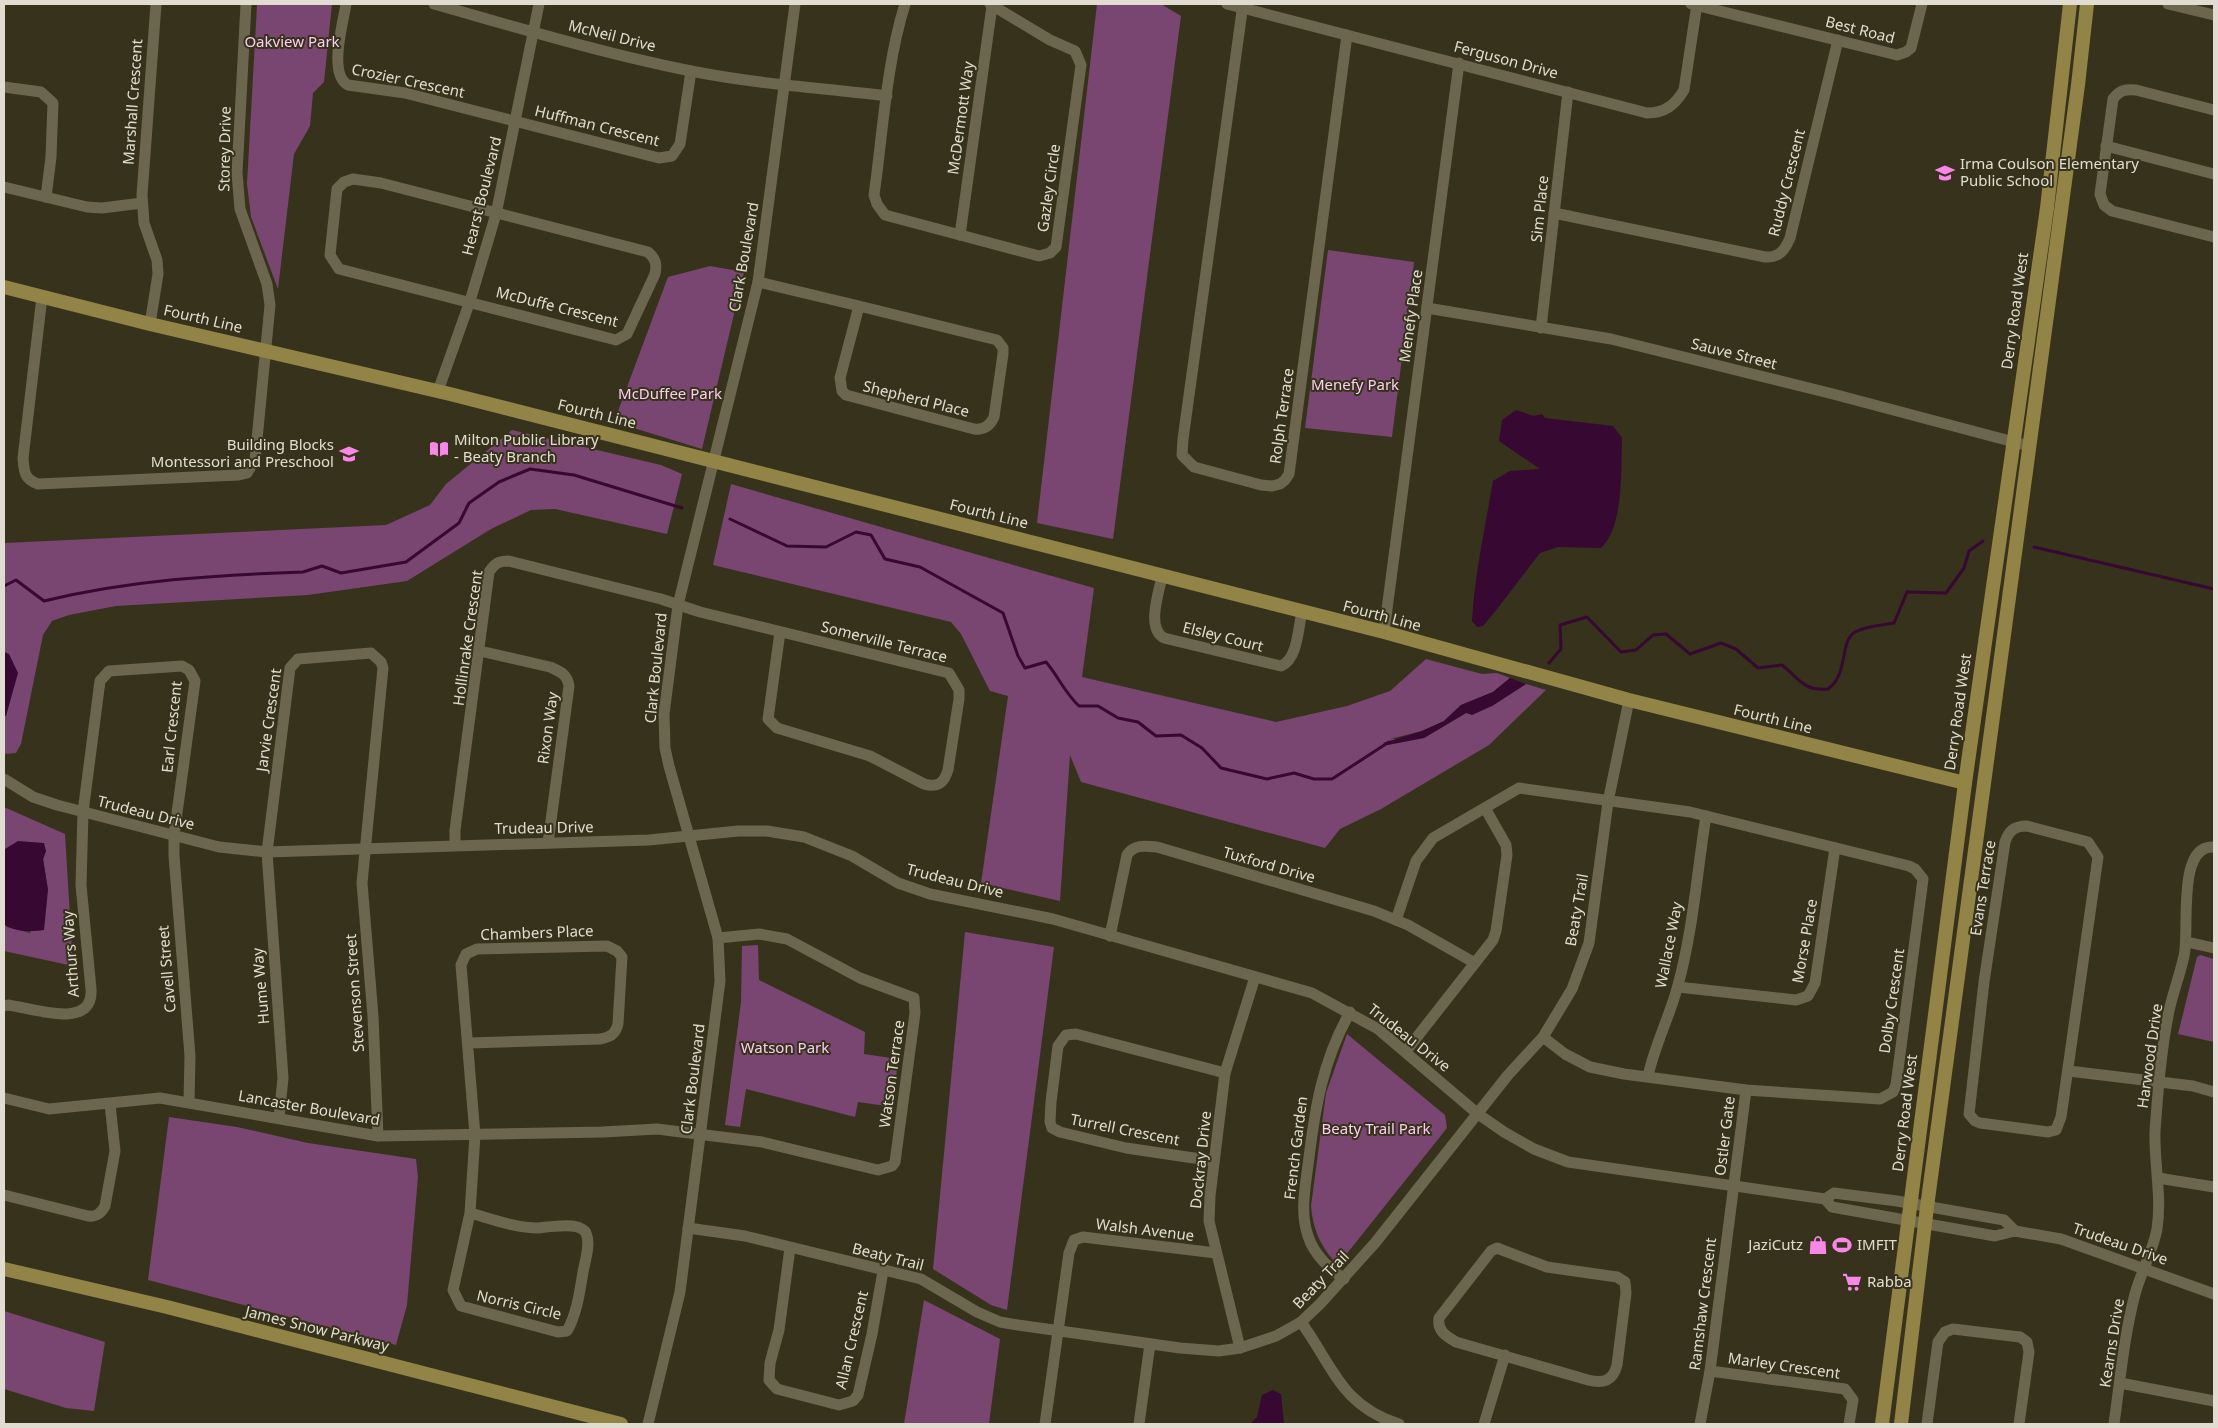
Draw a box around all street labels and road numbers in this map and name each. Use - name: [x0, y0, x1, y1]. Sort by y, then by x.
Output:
- street label: Best Road: [1823, 11, 1897, 47]
- street label: McNeil Drive: [566, 15, 658, 56]
- street label: Ferguson Drive: [1452, 35, 1561, 83]
- street label: Marshall Crescent: [118, 38, 146, 166]
- street label: Crozier Crescent: [350, 58, 467, 102]
- street label: McDermott Way: [942, 60, 978, 176]
- street label: Huffman Crescent: [533, 100, 662, 150]
- street label: Storey Drive: [213, 106, 235, 192]
- street label: Ruddy Crescent: [1763, 126, 1809, 239]
- street label: Hearst Boulevard: [457, 134, 505, 257]
- street label: Gazley Circle: [1032, 143, 1064, 233]
- street label: Sim Place: [1526, 175, 1552, 243]
- street label: Clark Boulevard: [724, 200, 763, 313]
- street label: Derry Road West: [1996, 250, 2032, 371]
- street label: Menefy Place: [1394, 268, 1426, 364]
- street label: McDuffe Crescent: [494, 281, 621, 331]
- street label: Fourth Line: [162, 299, 245, 337]
- street label: Sauve Street: [1689, 333, 1780, 373]
- street label: Rolph Terrace: [1264, 367, 1298, 465]
- street label: Shepherd Place: [861, 375, 972, 421]
- street label: Fourth Line: [556, 394, 639, 432]
- street label: Fourth Line: [948, 494, 1031, 532]
- street label: Hollinrake Crescent: [448, 568, 487, 707]
- street label: Fourth Line: [1341, 595, 1424, 635]
- street label: Clark Boulevard: [639, 612, 671, 724]
- street label: Somerville Terrace: [819, 616, 949, 666]
- street label: Elsley Court: [1181, 616, 1266, 656]
- street label: Derry Road West: [1939, 651, 1975, 772]
- street label: Jarvie Crescent: [251, 666, 285, 775]
- street label: Earl Crescent: [156, 679, 186, 774]
- street label: Rixon Way: [532, 690, 562, 765]
- street label: Fourth Line: [1732, 699, 1815, 737]
- street label: Trudeau Drive: [96, 790, 197, 834]
- street label: Trudeau Drive: [494, 816, 594, 838]
- street label: Evans Terrace: [1965, 839, 1999, 937]
- street label: Tuxford Drive: [1221, 841, 1318, 887]
- street label: Trudeau Drive: [905, 858, 1006, 902]
- street label: Beaty Trail: [1560, 872, 1592, 948]
- street label: Morse Place: [1787, 897, 1821, 985]
- street label: Wallace Way: [1650, 900, 1686, 990]
- street label: Arthurs Way: [57, 910, 83, 998]
- street label: Chambers Place: [480, 920, 594, 944]
- street label: Cavell Street: [152, 924, 180, 1014]
- street label: Stevenson Street: [340, 933, 368, 1053]
- street label: Hume Way: [247, 947, 273, 1025]
- street label: Dolby Crescent: [1874, 947, 1908, 1055]
- street label: Trudeau Drive: [1364, 999, 1455, 1076]
- street label: Harwood Drive: [2132, 1002, 2166, 1110]
- street label: Watson Terrace: [874, 1019, 908, 1129]
- street label: Clark Boulevard: [675, 1022, 709, 1135]
- street label: Derry Road West: [1887, 1053, 1921, 1173]
- street label: Lancaster Boulevard: [237, 1085, 382, 1129]
- street label: French Garden: [1279, 1095, 1311, 1201]
- street label: Ostler Gate: [1709, 1095, 1739, 1177]
- street label: Turrell Crescent: [1069, 1109, 1182, 1149]
- street label: Dockray Drive: [1185, 1110, 1215, 1210]
- street label: Walsh Avenue: [1095, 1213, 1195, 1245]
- street label: Trudeau Drive: [2070, 1217, 2171, 1269]
- street label: Ramshaw Crescent: [1684, 1236, 1720, 1371]
- street label: Beaty Trail: [850, 1237, 926, 1275]
- street label: Beaty Trail: [1288, 1246, 1353, 1313]
- street label: Norris Circle: [475, 1285, 564, 1324]
- street label: Allan Crescent: [830, 1288, 872, 1391]
- street label: Kearns Drive: [2094, 1297, 2128, 1389]
- street label: James Snow Parkway: [241, 1300, 392, 1356]
- street label: Marley Crescent: [1727, 1347, 1842, 1383]

